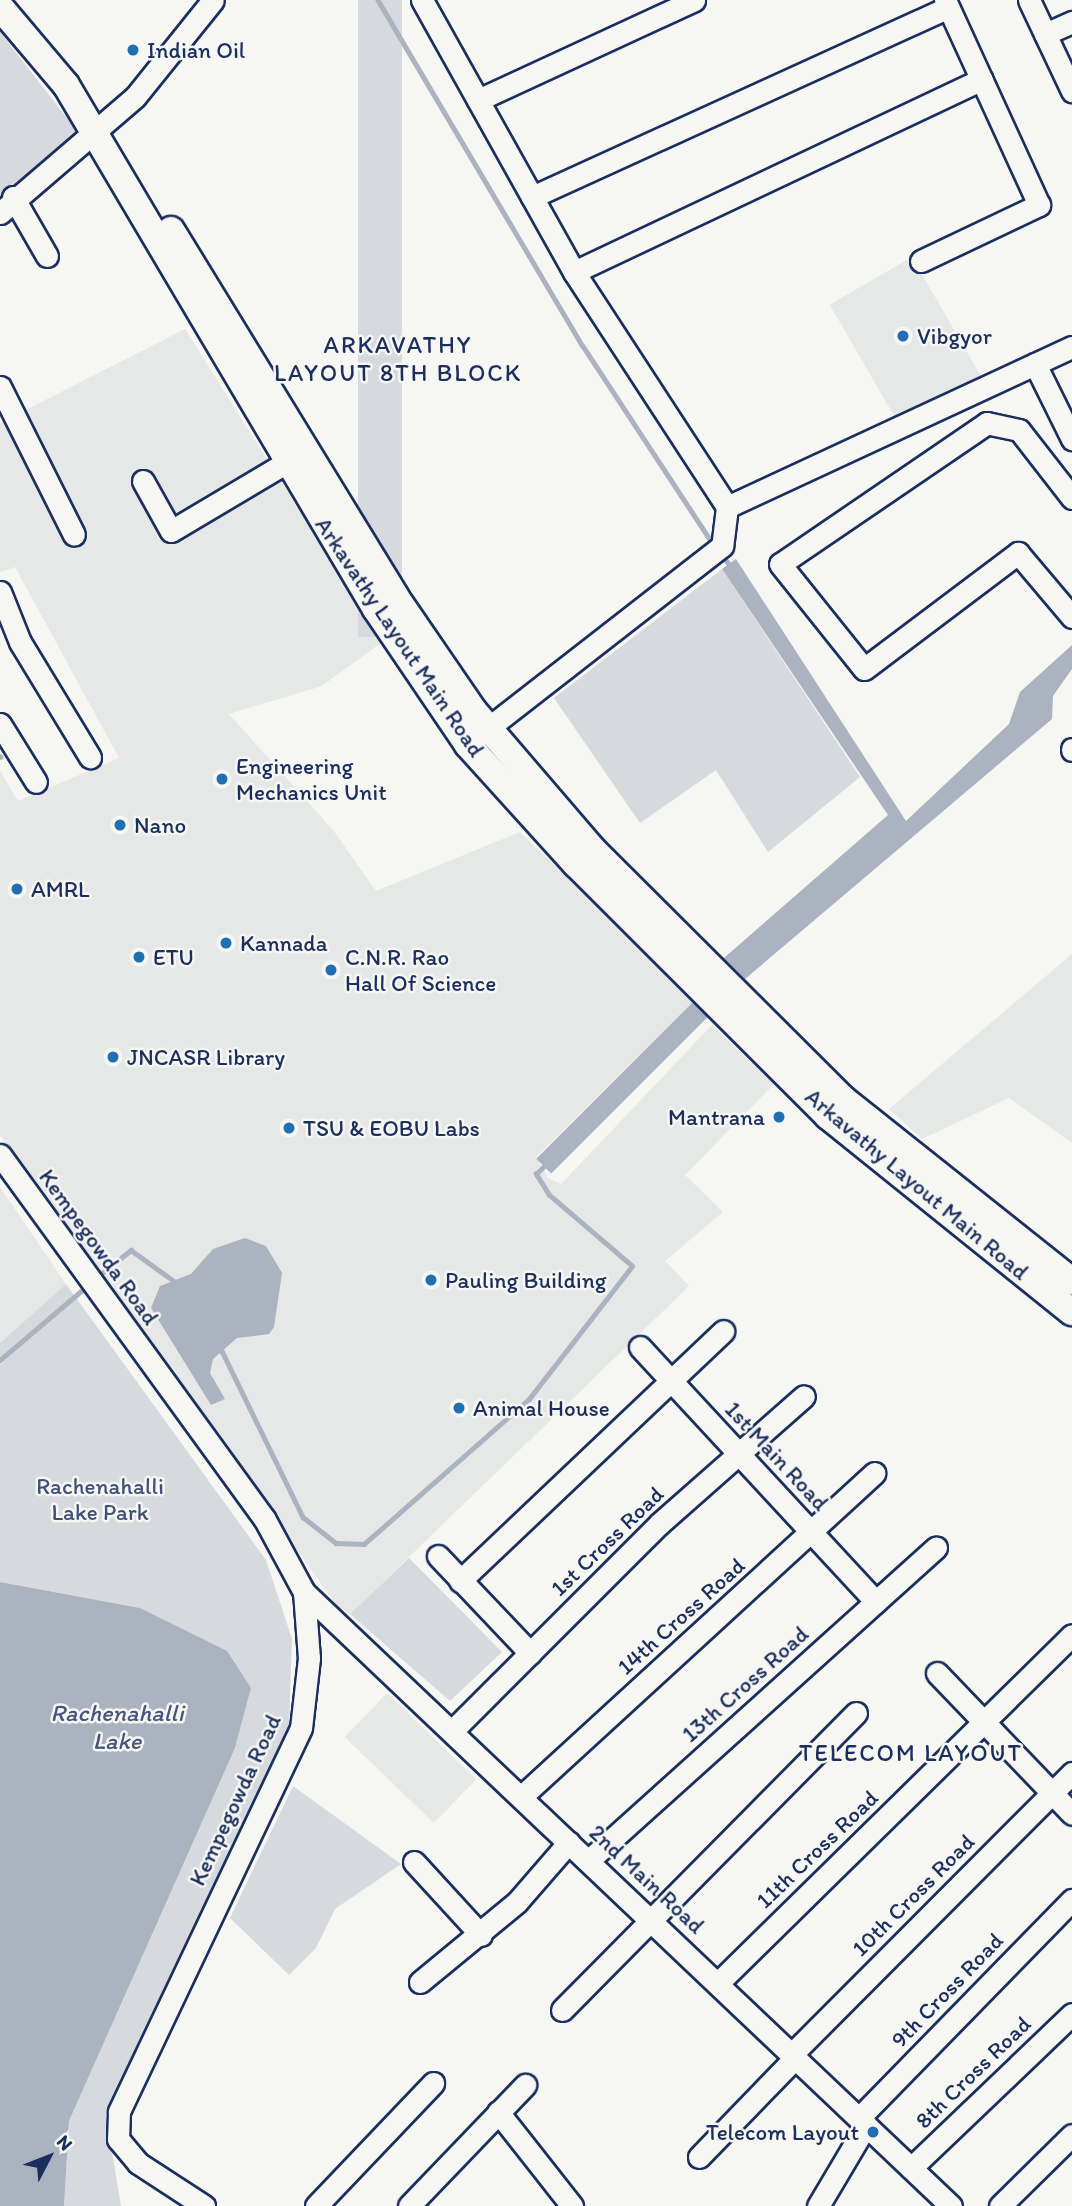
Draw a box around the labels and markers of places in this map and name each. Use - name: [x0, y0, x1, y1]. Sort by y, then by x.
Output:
- place label: Indian Oil: [147, 36, 245, 64]
- marker: Indian Oil: [125, 42, 141, 58]
- place label: Vibgyor: [917, 322, 992, 350]
- marker: Vibgyor: [895, 328, 911, 344]
- place label: Engineering Mechanics Unit: [236, 752, 387, 806]
- marker: Engineering Mechanics Unit: [214, 771, 230, 787]
- place label: Nano: [134, 811, 186, 839]
- marker: Nano: [112, 817, 128, 833]
- place label: AMRL: [31, 875, 90, 903]
- marker: AMRL: [9, 881, 25, 897]
- place label: Kannada: [240, 929, 328, 957]
- marker: Kannada: [218, 935, 234, 951]
- place label: ETU: [153, 943, 194, 971]
- place label: C.N.R. Rao Hall Of Science: [345, 943, 496, 997]
- marker: ETU: [131, 949, 147, 965]
- marker: C.N.R. Rao Hall Of Science: [323, 962, 339, 978]
- place label: JNCASR Library: [127, 1043, 285, 1071]
- marker: JNCASR Library: [105, 1049, 121, 1065]
- place label: Mantrana: [668, 1103, 765, 1131]
- marker: Mantrana: [771, 1109, 787, 1125]
- place label: TSU & EOBU Labs: [303, 1114, 480, 1142]
- marker: TSU & EOBU Labs: [281, 1120, 297, 1136]
- place label: Pauling Building: [445, 1266, 606, 1294]
- marker: Pauling Building: [423, 1272, 439, 1288]
- place label: Animal House: [473, 1394, 610, 1422]
- marker: Animal House: [451, 1400, 467, 1416]
- place label: Telecom Layout: [706, 2118, 859, 2146]
- marker: Telecom Layout: [865, 2124, 881, 2140]

